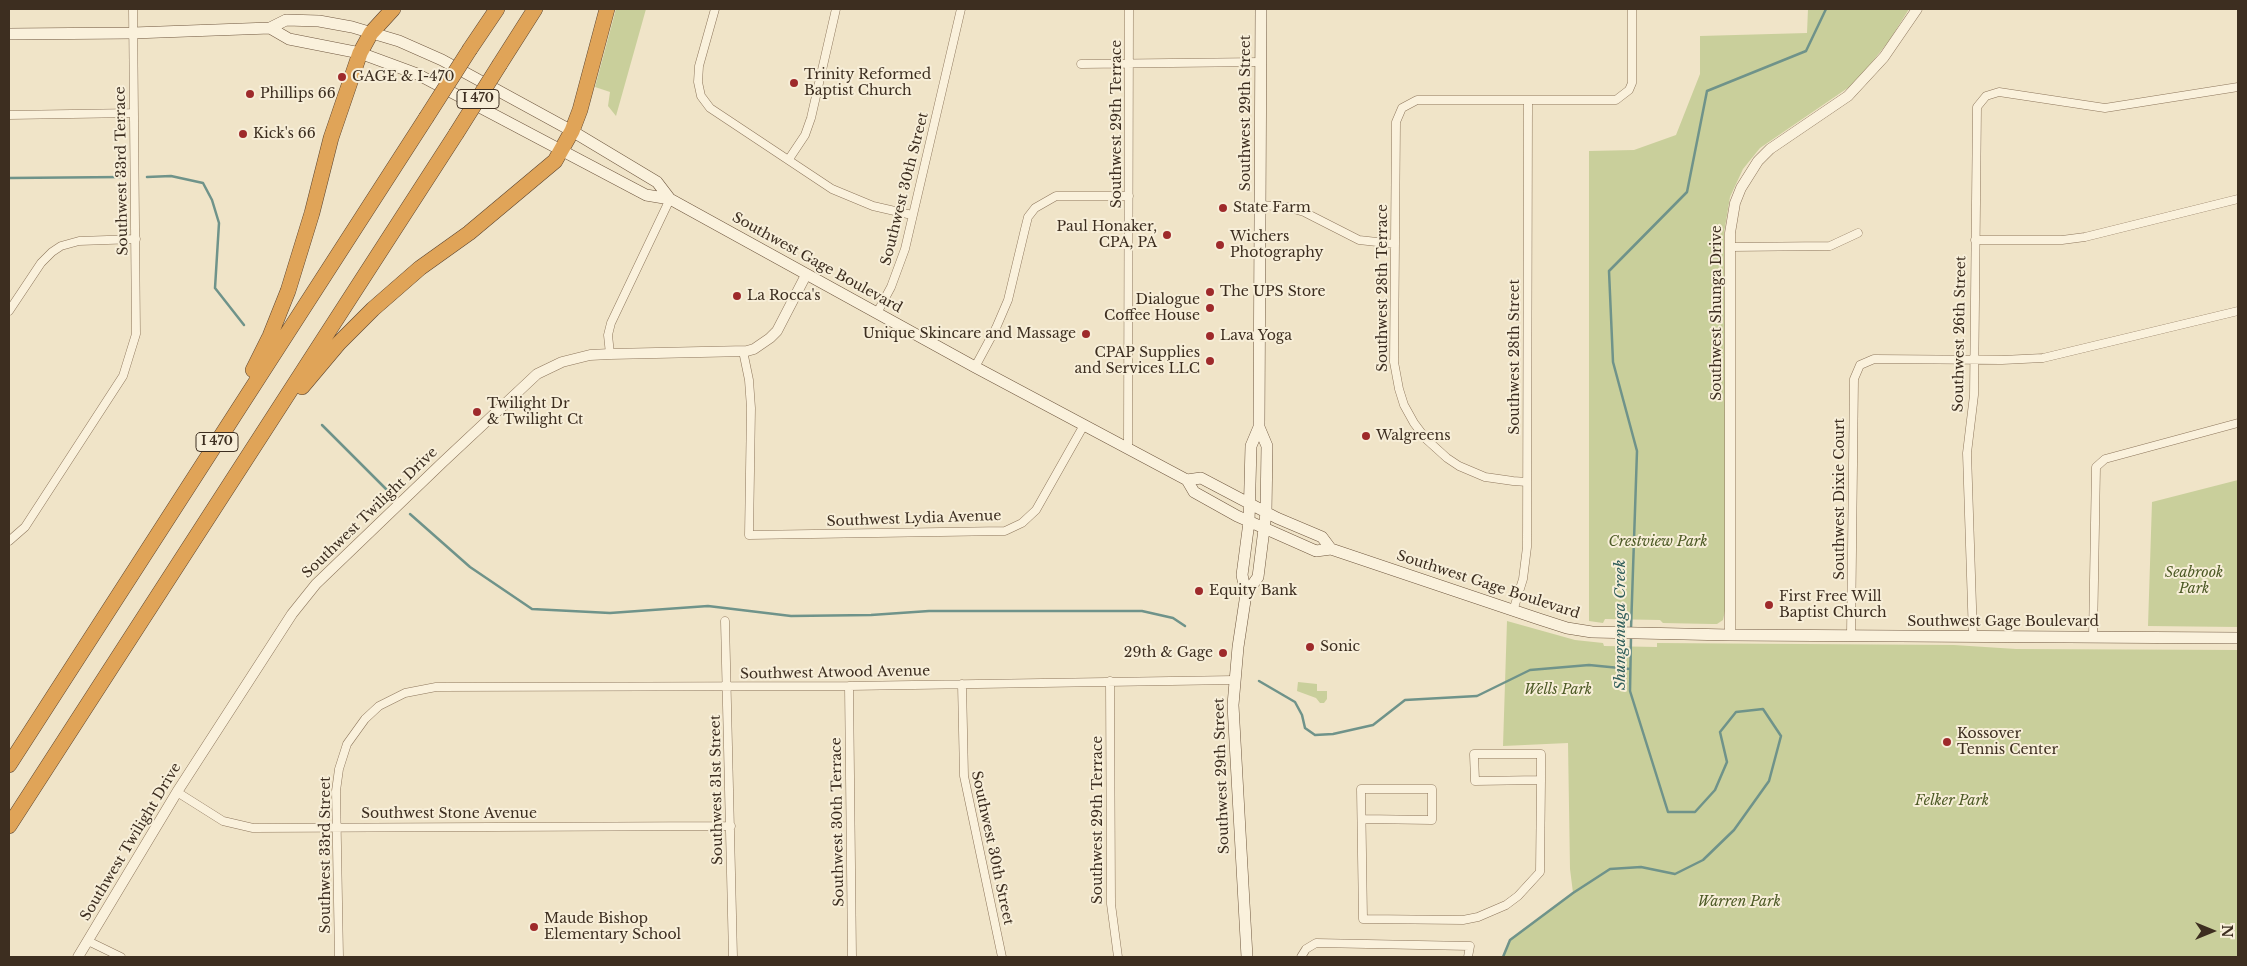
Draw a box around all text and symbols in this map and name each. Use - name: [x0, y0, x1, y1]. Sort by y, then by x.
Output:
- street label: Southwest 29th Street: [1238, 35, 1254, 191]
- street label: Southwest 29th Terrace: [1109, 40, 1125, 208]
- place label: Trinity Reformed Baptist Church: [804, 67, 931, 100]
- place label: GAGE & I-470: [352, 69, 455, 85]
- marker: GAGE & I-470: [336, 71, 348, 83]
- marker: Trinity Reformed Baptist Church: [788, 77, 800, 89]
- street label: Southwest 33rd Terrace: [112, 86, 132, 256]
- place label: Phillips 66: [260, 86, 336, 102]
- marker: Phillips 66: [244, 88, 256, 100]
- road number: I 470: [457, 90, 499, 108]
- street label: Southwest 30th Street: [878, 111, 932, 267]
- place label: Kick's 66: [253, 126, 316, 142]
- marker: Kick's 66: [237, 128, 249, 140]
- place label: State Farm: [1233, 200, 1311, 216]
- marker: State Farm: [1217, 202, 1229, 214]
- street label: Southwest 28th Terrace: [1375, 204, 1391, 372]
- street label: Southwest Gage Boulevard: [729, 209, 905, 317]
- place label: Paul Honaker, CPA, PA: [1057, 219, 1157, 252]
- street label: Southwest Shunga Drive: [1709, 225, 1725, 401]
- marker: Paul Honaker, CPA, PA: [1161, 229, 1173, 241]
- place label: Wichers Photography: [1230, 229, 1323, 262]
- marker: Wichers Photography: [1214, 239, 1226, 251]
- street label: Southwest 26th Street: [1950, 256, 1970, 412]
- street label: Southwest 28th Street: [1507, 279, 1523, 435]
- place label: The UPS Store: [1220, 284, 1326, 300]
- marker: The UPS Store: [1204, 286, 1216, 298]
- place label: La Rocca's: [747, 288, 821, 304]
- marker: La Rocca's: [731, 290, 743, 302]
- place label: Dialogue Coffee House: [1104, 292, 1200, 324]
- marker: Dialogue Coffee House: [1204, 302, 1216, 314]
- place label: Unique Skincare and Massage: [863, 326, 1076, 342]
- marker: Unique Skincare and Massage: [1080, 328, 1092, 340]
- place label: Lava Yoga: [1220, 328, 1292, 344]
- marker: Lava Yoga: [1204, 330, 1216, 342]
- place label: CPAP Supplies and Services LLC: [1075, 345, 1200, 378]
- marker: CPAP Supplies and Services LLC: [1204, 355, 1216, 367]
- place label: Twilight Dr & Twilight Ct: [487, 396, 583, 428]
- marker: Twilight Dr & Twilight Ct: [471, 406, 483, 418]
- street label: Southwest Dixie Court: [1832, 418, 1848, 580]
- place label: Walgreens: [1376, 428, 1450, 444]
- marker: Walgreens: [1360, 430, 1372, 442]
- road number: I 470: [196, 432, 238, 452]
- street label: Southwest Twilight Drive: [299, 444, 441, 582]
- street label: Southwest Lydia Avenue: [826, 508, 1002, 530]
- park label: Crestview Park: [1609, 534, 1707, 550]
- street label: Southwest Gage Boulevard: [1394, 547, 1582, 623]
- water label: Shunganuga Creek: [1612, 560, 1630, 690]
- park label: Seabrook Park: [2165, 565, 2223, 598]
- place label: Equity Bank: [1209, 583, 1297, 599]
- marker: Equity Bank: [1193, 585, 1205, 597]
- place label: First Free Will Baptist Church: [1779, 589, 1887, 622]
- marker: First Free Will Baptist Church: [1763, 599, 1775, 611]
- street label: Southwest Gage Boulevard: [1907, 614, 2099, 630]
- place label: Sonic: [1320, 639, 1360, 655]
- marker: Sonic: [1304, 641, 1316, 653]
- place label: 29th & Gage: [1124, 645, 1213, 661]
- marker: 29th & Gage: [1217, 647, 1229, 659]
- street label: Southwest Atwood Avenue: [740, 663, 930, 683]
- park label: Wells Park: [1524, 682, 1592, 698]
- street label: Southwest 29th Street: [1211, 698, 1233, 854]
- street label: Southwest 31st Street: [707, 715, 727, 865]
- place label: Kossover Tennis Center: [1957, 726, 2058, 759]
- street label: Southwest 29th Terrace: [1090, 736, 1106, 904]
- marker: Kossover Tennis Center: [1941, 736, 1953, 748]
- street label: Southwest 30th Terrace: [828, 737, 848, 907]
- street label: Southwest Twilight Drive: [77, 760, 185, 924]
- street label: Southwest 30th Street: [967, 769, 1017, 927]
- street label: Southwest 33rd Street: [318, 777, 334, 933]
- park label: Felker Park: [1915, 793, 1989, 809]
- street label: Southwest Stone Avenue: [361, 806, 537, 822]
- park label: Warren Park: [1697, 894, 1781, 910]
- north arrow: [2187, 906, 2237, 956]
- place label: Maude Bishop Elementary School: [544, 911, 681, 944]
- marker: Maude Bishop Elementary School: [528, 921, 540, 933]
- text: N: [2218, 924, 2236, 938]

